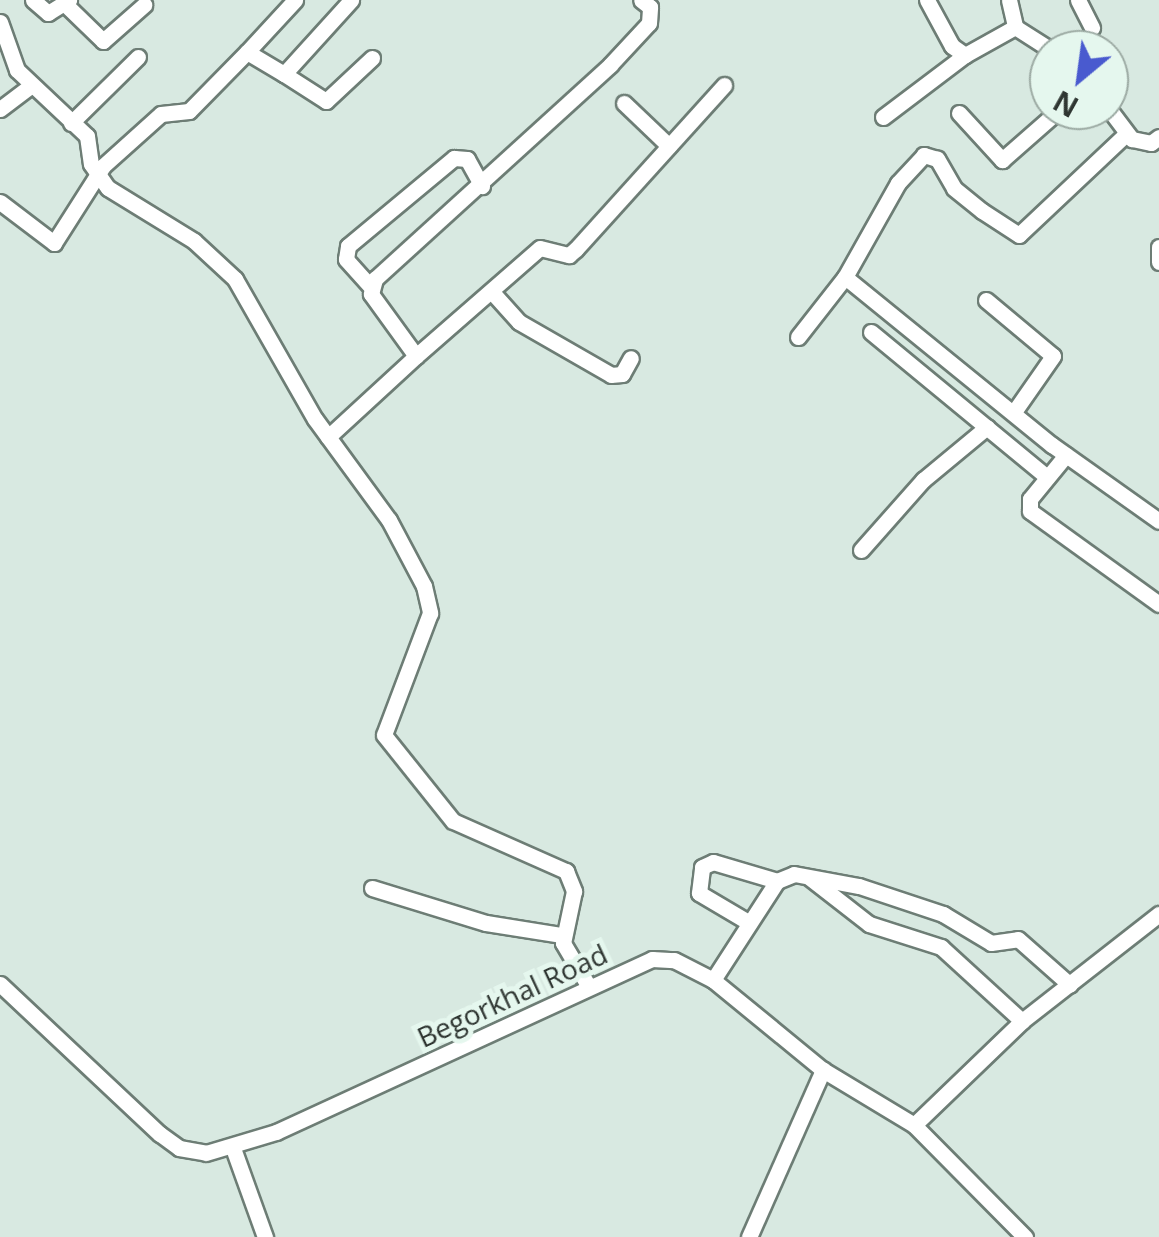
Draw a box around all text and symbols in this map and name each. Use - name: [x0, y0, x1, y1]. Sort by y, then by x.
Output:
- north arrow: [1029, 30, 1129, 130]
- text: N: [1046, 82, 1085, 127]
- street label: Begorkhal Road: [412, 936, 612, 1054]

